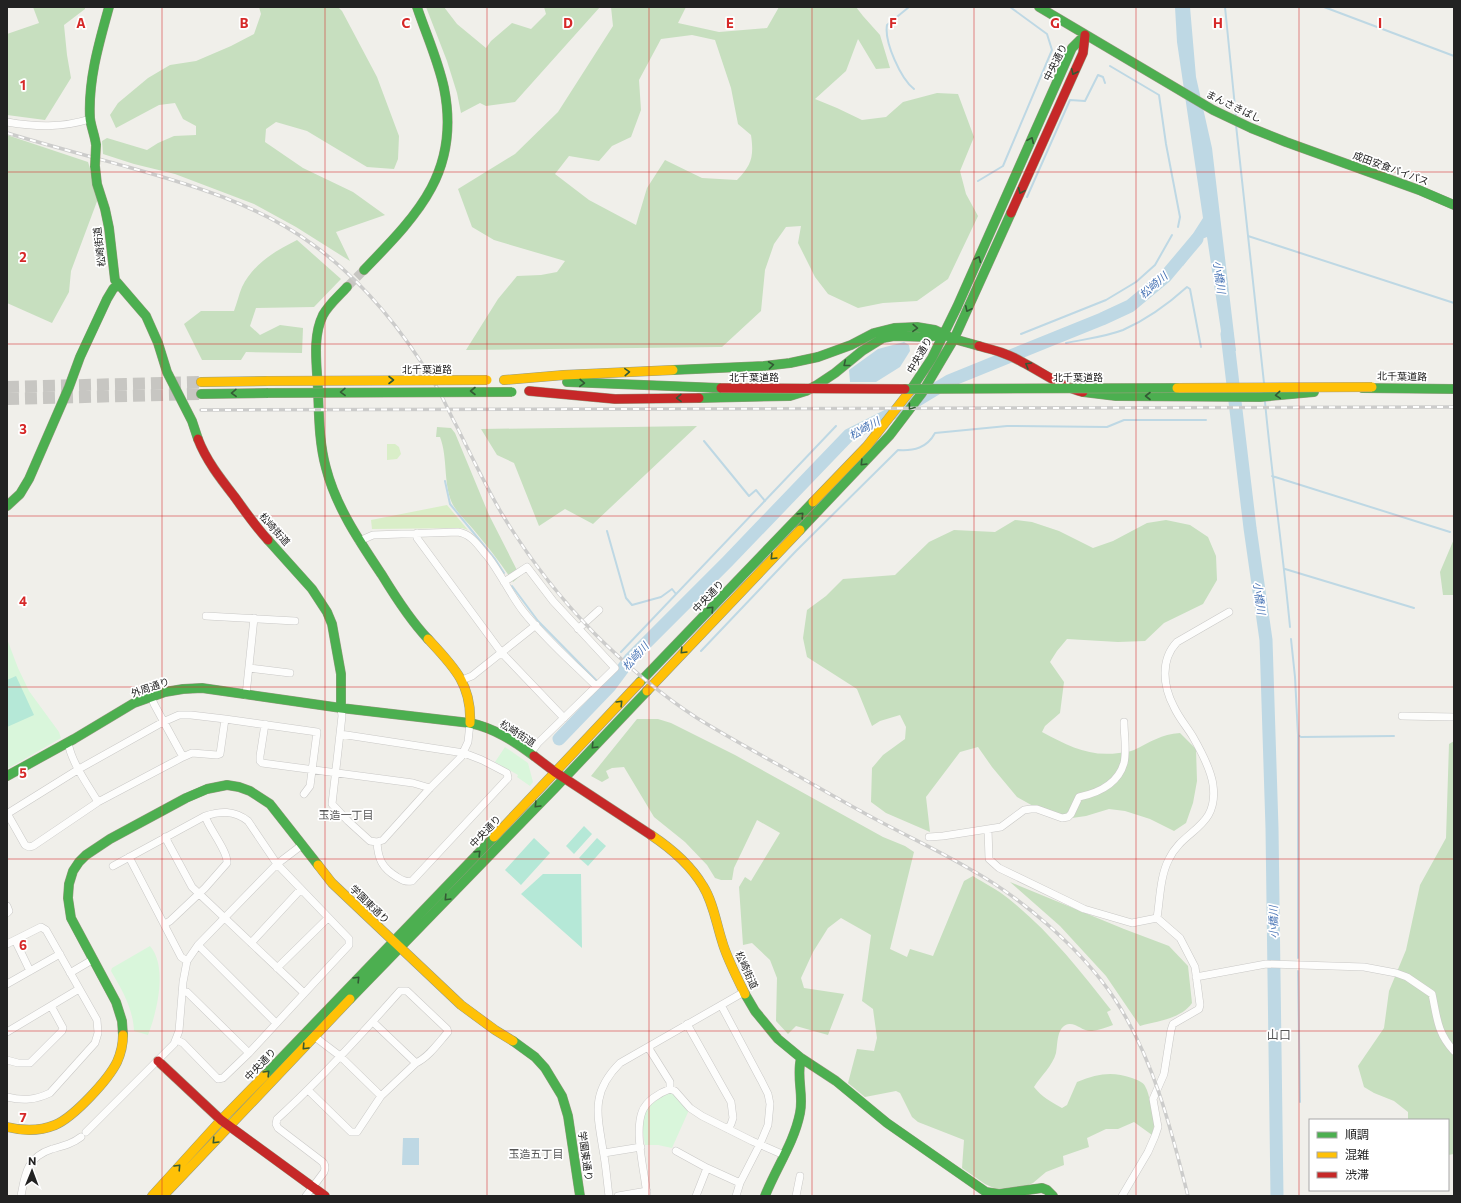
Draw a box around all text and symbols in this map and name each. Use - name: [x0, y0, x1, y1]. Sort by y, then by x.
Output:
- text: A: [76, 15, 86, 31]
- text: B: [240, 15, 249, 31]
- text: C: [402, 15, 411, 31]
- text: D: [563, 15, 573, 31]
- text: E: [726, 15, 734, 31]
- text: F: [889, 15, 897, 31]
- text: G: [1050, 15, 1060, 31]
- text: H: [1213, 15, 1223, 31]
- text: I: [1378, 15, 1382, 31]
- street label: 中央通り: [1041, 41, 1069, 83]
- one-way arrow: [1071, 68, 1079, 75]
- text: 1: [20, 77, 26, 93]
- street label: まんさきばし: [1204, 87, 1264, 125]
- one-way arrow: [1026, 137, 1034, 145]
- street label: 成田安食バイパス: [1351, 149, 1431, 187]
- one-way arrow: [1018, 187, 1026, 194]
- street label: 松崎街道: [91, 226, 107, 268]
- text: 2: [19, 249, 27, 265]
- one-way arrow: [973, 256, 981, 264]
- water label: 小橋川: [1212, 260, 1229, 295]
- water label: 松崎川: [1136, 269, 1170, 301]
- one-way arrow: [965, 305, 973, 312]
- one-way arrow: [912, 323, 918, 332]
- street label: 中央通り: [904, 335, 934, 375]
- one-way arrow: [844, 359, 851, 366]
- one-way arrow: [768, 361, 774, 370]
- one-way arrow: [1025, 362, 1032, 369]
- street label: 北千葉道路: [402, 363, 452, 375]
- one-way arrow: [624, 368, 630, 377]
- street label: 北千葉道路: [1377, 370, 1427, 382]
- street label: 北千葉道路: [729, 371, 779, 383]
- street label: 北千葉道路: [1053, 371, 1103, 383]
- one-way arrow: [388, 376, 394, 384]
- one-way arrow: [579, 379, 585, 387]
- one-way arrow: [470, 387, 476, 395]
- one-way arrow: [340, 388, 346, 396]
- one-way arrow: [231, 389, 237, 397]
- one-way arrow: [1274, 391, 1281, 400]
- one-way arrow: [1145, 392, 1151, 400]
- one-way arrow: [676, 394, 682, 402]
- one-way arrow: [908, 403, 915, 410]
- water label: 松崎川: [846, 414, 882, 442]
- text: 3: [19, 421, 27, 437]
- one-way arrow: [860, 458, 868, 466]
- street label: 松崎街道: [257, 510, 293, 548]
- one-way arrow: [796, 512, 803, 520]
- one-way arrow: [770, 552, 778, 560]
- street label: 中央通り: [690, 577, 726, 615]
- water label: 小橋川: [1252, 581, 1269, 616]
- text: 4: [19, 593, 27, 609]
- one-way arrow: [706, 606, 713, 614]
- water label: 松崎川: [619, 639, 652, 673]
- one-way arrow: [680, 646, 688, 654]
- street label: 外周通り: [129, 675, 171, 699]
- one-way arrow: [615, 700, 623, 708]
- street label: 松崎街道: [498, 717, 538, 749]
- one-way arrow: [591, 741, 599, 749]
- text: 5: [19, 765, 27, 781]
- one-way arrow: [535, 800, 542, 808]
- district label: 玉造一丁目: [319, 808, 374, 821]
- street label: 中央通り: [467, 812, 503, 850]
- one-way arrow: [474, 851, 481, 858]
- street label: 学園東通り: [348, 882, 392, 926]
- one-way arrow: [444, 893, 452, 901]
- water label: 小橋川: [1266, 904, 1280, 939]
- text: 6: [19, 937, 27, 953]
- street label: 松崎街道: [733, 949, 761, 991]
- one-way arrow: [352, 976, 360, 984]
- district label: 山口: [1267, 1027, 1291, 1041]
- one-way arrow: [302, 1042, 310, 1050]
- street label: 中央通り: [242, 1045, 278, 1083]
- one-way arrow: [262, 1070, 269, 1077]
- text: 7: [19, 1109, 27, 1125]
- legend: [1309, 1119, 1449, 1191]
- text: 順調: [1345, 1127, 1369, 1141]
- street label: 学園東通り: [577, 1130, 595, 1182]
- one-way arrow: [212, 1136, 220, 1144]
- district label: 玉造五丁目: [509, 1147, 564, 1160]
- text: 混雑: [1345, 1147, 1369, 1161]
- north arrow: [12, 1151, 52, 1191]
- text: N: [28, 1154, 36, 1167]
- one-way arrow: [173, 1164, 180, 1172]
- text: 渋滞: [1345, 1167, 1369, 1181]

